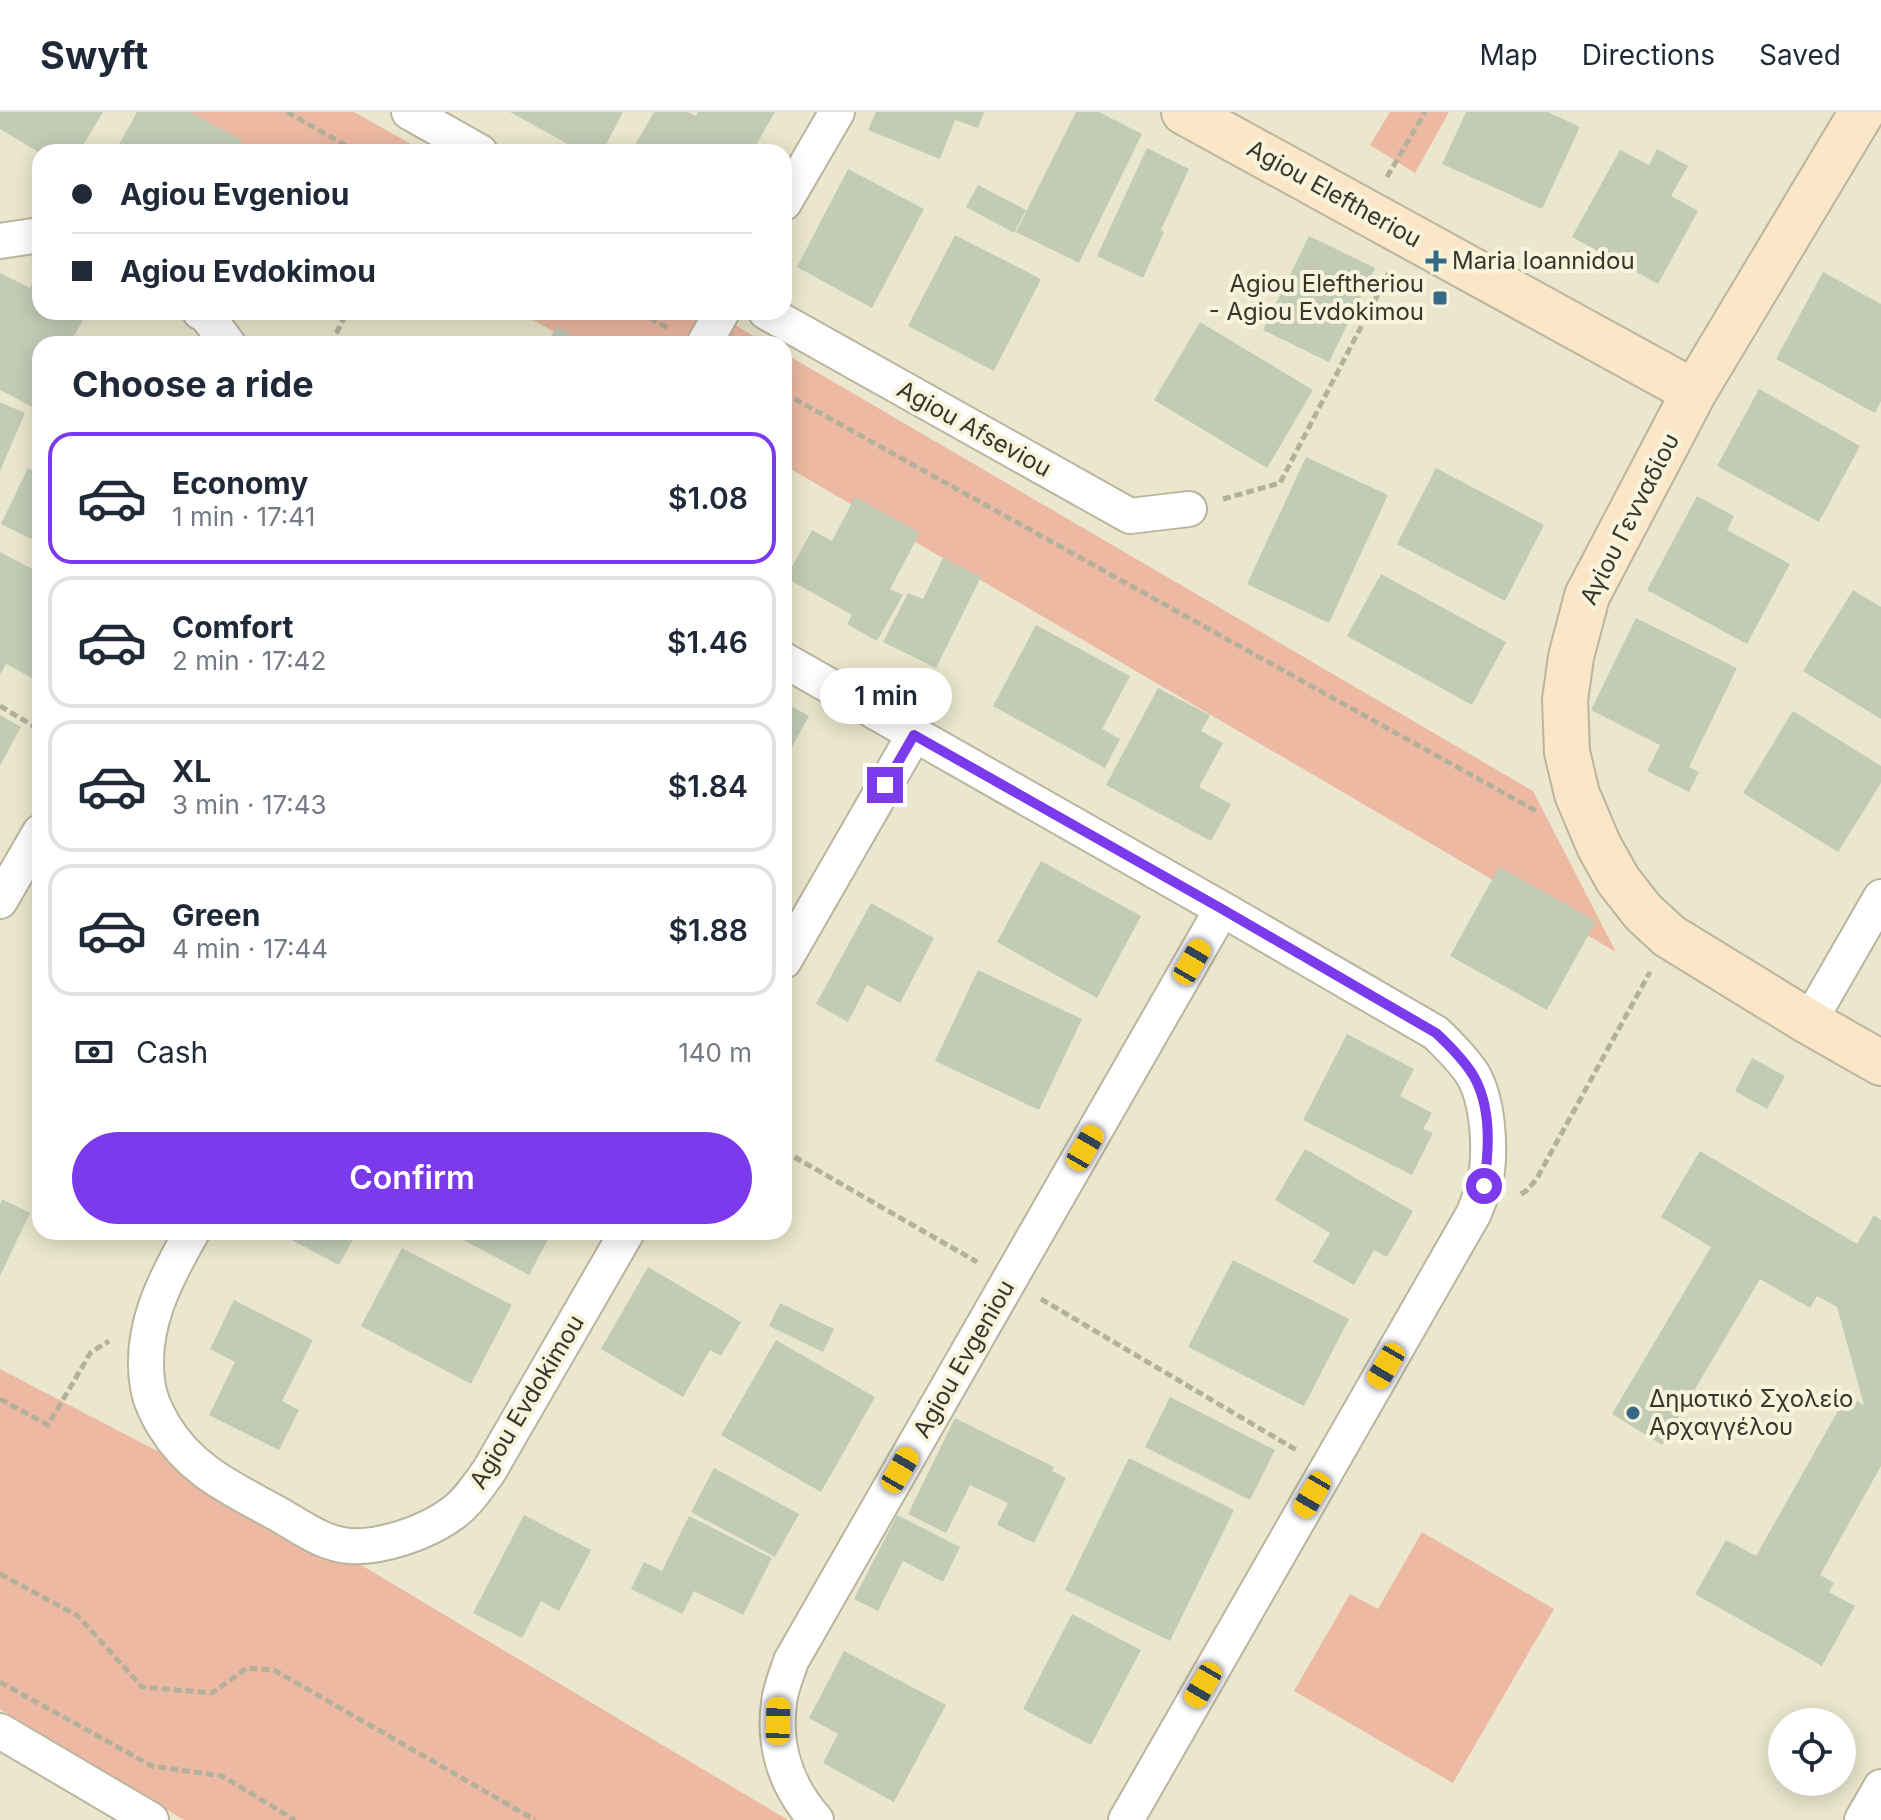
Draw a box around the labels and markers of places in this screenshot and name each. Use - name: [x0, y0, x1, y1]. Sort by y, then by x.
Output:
- place label: Maria Ioannidou: [1452, 246, 1635, 275]
- marker: Maria Ioannidou: [1427, 252, 1445, 270]
- place label: Agiou Eleftheriou - Agiou Evdokimou: [1209, 269, 1424, 326]
- marker: Agiou Eleftheriou - Agiou Evdokimou: [1431, 289, 1449, 307]
- place label: Δημοτικό Σχολείο Αρχαγγέλου: [1649, 1384, 1853, 1441]
- marker: Δημοτικό Σχολείο Αρχαγγέλου: [1624, 1404, 1642, 1422]

